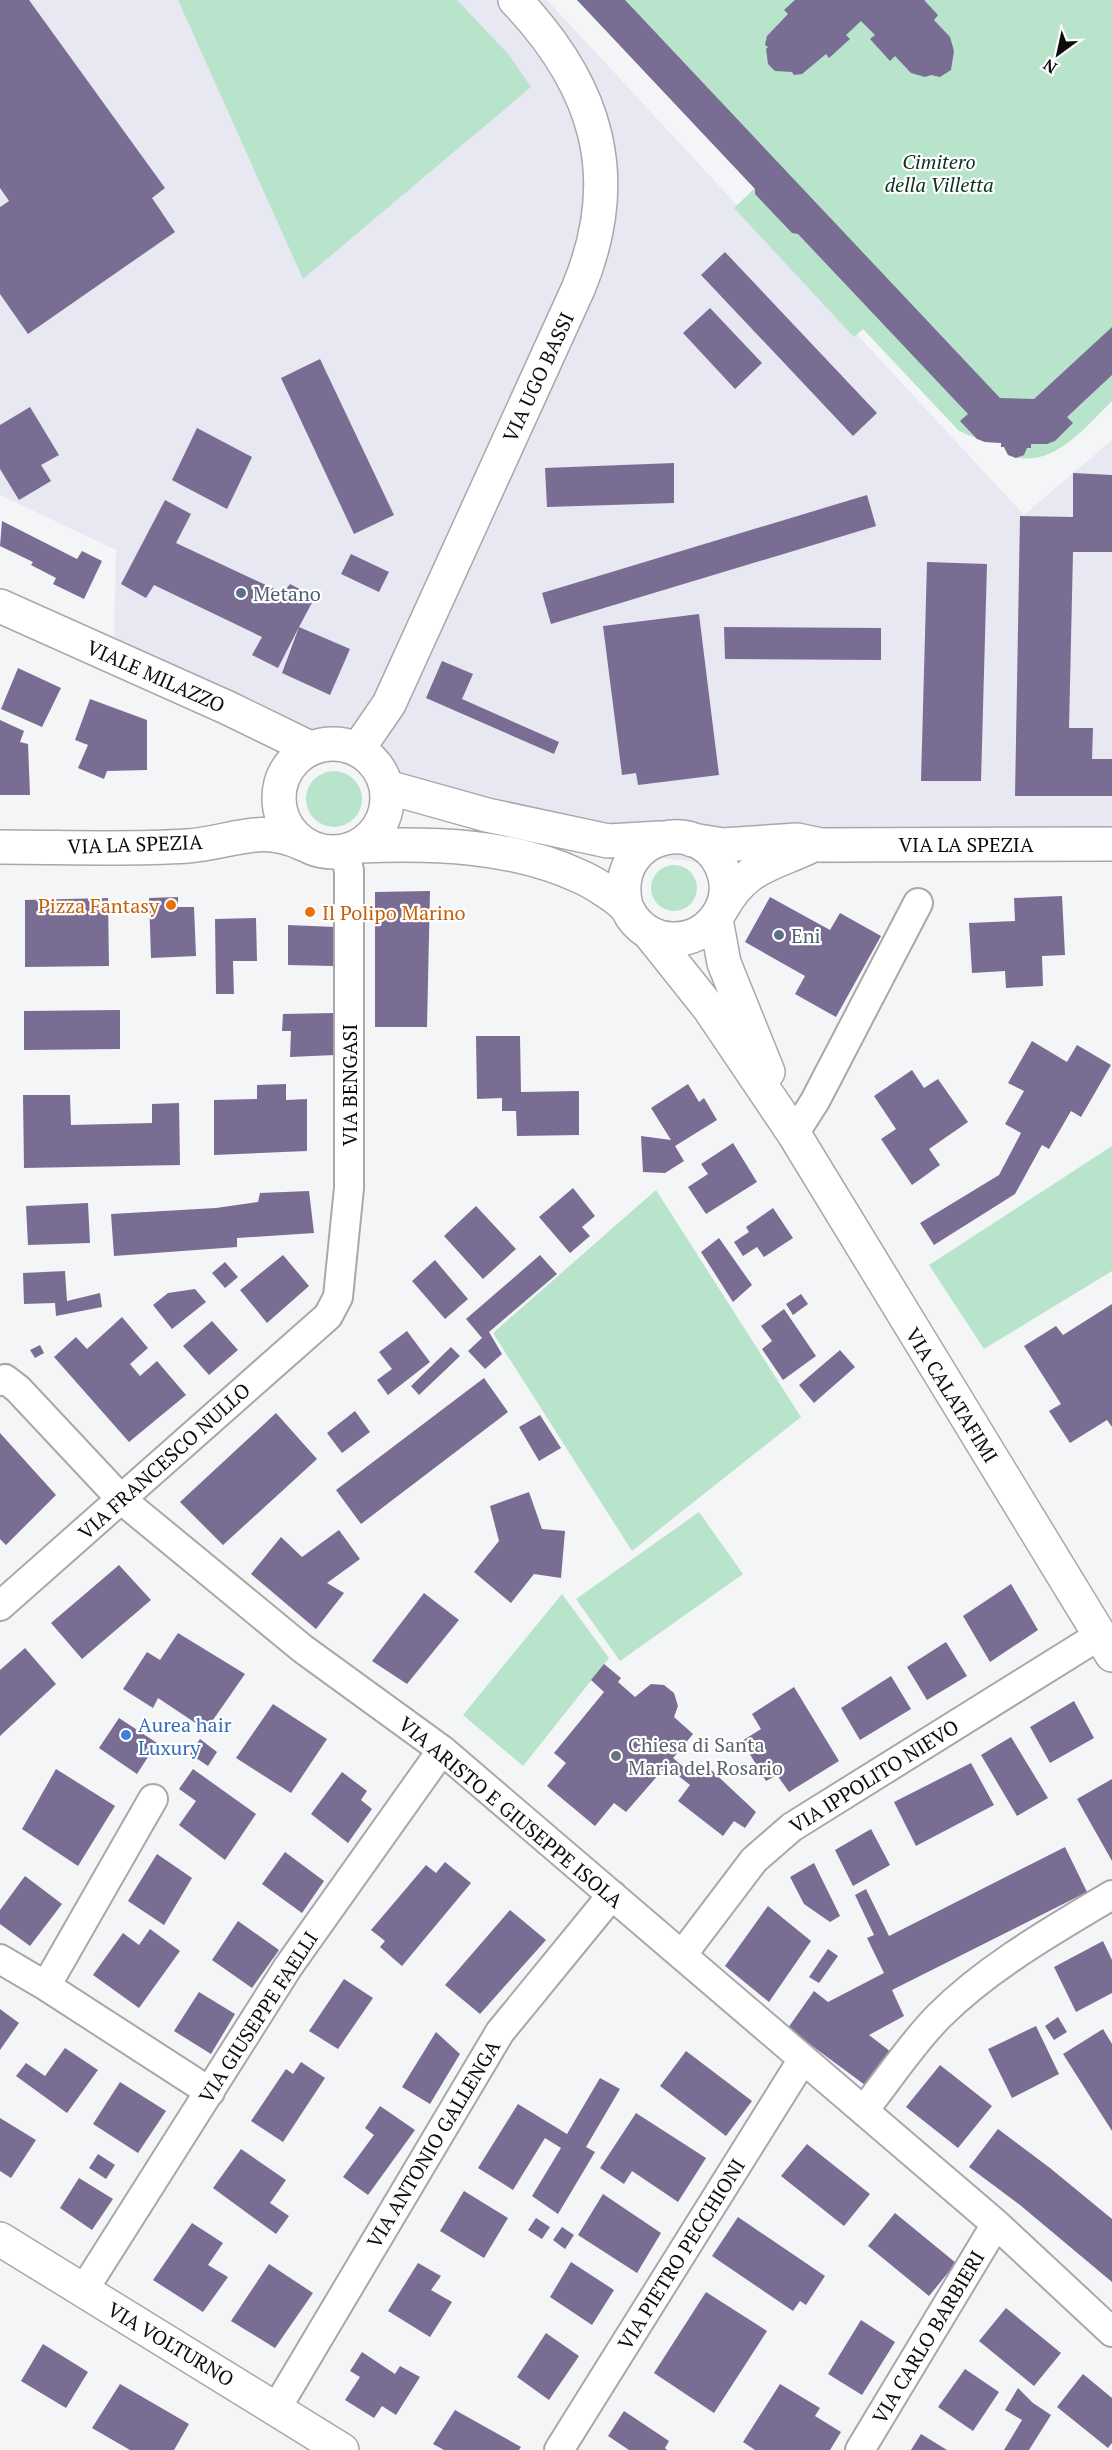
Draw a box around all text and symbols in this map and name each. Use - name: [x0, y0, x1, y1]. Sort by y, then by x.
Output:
- north arrow: [1028, 24, 1088, 84]
- text: N: [1039, 54, 1061, 79]
- park label: Cimitero della Villetta: [884, 148, 994, 198]
- street label: VIA UGO BASSI: [496, 308, 580, 446]
- place label: Metano: [253, 580, 321, 607]
- marker: Metano: [234, 586, 248, 600]
- street label: VIALE MILAZZO: [83, 633, 229, 719]
- street label: VIA LA SPEZIA: [67, 828, 203, 860]
- street label: VIA LA SPEZIA: [898, 831, 1034, 858]
- place label: Pizza Fantasy: [38, 892, 160, 919]
- marker: Pizza Fantasy: [164, 898, 178, 912]
- place label: Il Polipo Marino: [322, 899, 466, 926]
- marker: Il Polipo Marino: [303, 905, 317, 919]
- place label: Eni: [791, 922, 821, 949]
- marker: Eni: [772, 928, 786, 942]
- street label: VIA BENGASI: [336, 1024, 363, 1146]
- street label: VIA CALATAFIMI: [900, 1322, 1004, 1468]
- street label: VIA FRANCESCO NULLO: [72, 1377, 256, 1545]
- street label: VIA ARISTO E GIUSEPPE ISOLA: [393, 1710, 629, 1914]
- place label: Aurea hair Luxury: [138, 1711, 232, 1761]
- street label: VIA IPPOLITO NIEVO: [784, 1713, 964, 1839]
- marker: Aurea hair Luxury: [119, 1728, 133, 1742]
- place label: Chiesa di Santa Maria del Rosario: [628, 1731, 783, 1781]
- marker: Chiesa di Santa Maria del Rosario: [609, 1749, 623, 1763]
- street label: VIA GIUSEPPE FAELLI: [192, 1926, 324, 2108]
- street label: VIA ANTONIO GALLENGA: [360, 2035, 506, 2253]
- street label: VIA PIETRO PECCHIONI: [611, 2153, 751, 2355]
- street label: VIA CARLO BARBIERI: [866, 2245, 990, 2429]
- street label: VIA VOLTURNO: [103, 2296, 239, 2392]

